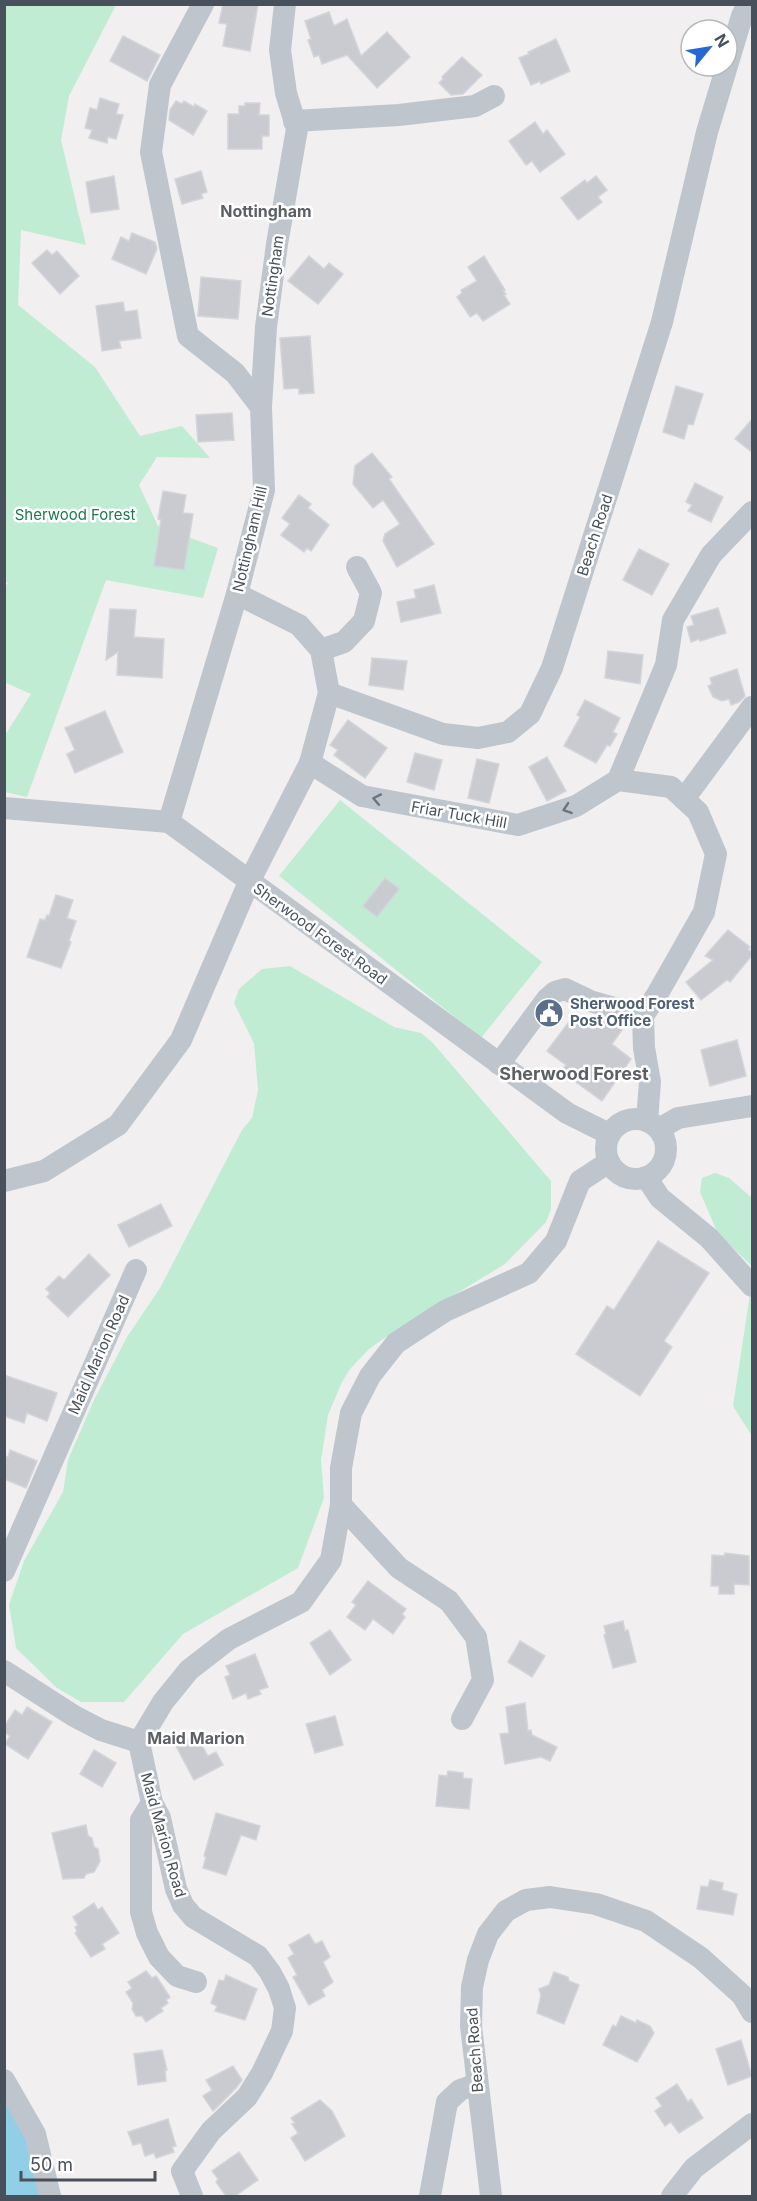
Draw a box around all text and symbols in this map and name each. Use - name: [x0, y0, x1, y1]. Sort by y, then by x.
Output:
- north arrow: [679, 18, 739, 78]
- text: N: [710, 30, 734, 51]
- district label: Nottingham: [220, 201, 312, 221]
- street label: Nottingham: [257, 234, 288, 318]
- street label: Nottingham Hill: [228, 484, 271, 594]
- street label: Beach Road: [572, 492, 617, 578]
- park label: Sherwood Forest: [15, 505, 135, 524]
- one-way arrow: [372, 793, 382, 806]
- street label: Friar Tuck Hill: [410, 797, 508, 832]
- one-way arrow: [562, 801, 573, 814]
- street label: Sherwood Forest Road: [250, 879, 391, 989]
- place label: Sherwood Forest Post Office: [570, 994, 695, 1030]
- public building icon: Sherwood Forest Post Office: [533, 997, 565, 1029]
- district label: Sherwood Forest: [499, 1063, 649, 1084]
- street label: Maid Marion Road: [64, 1292, 133, 1417]
- district label: Maid Marion: [147, 1728, 245, 1748]
- street label: Maid Marion Road: [137, 1770, 190, 1899]
- street label: Beach Road: [462, 2007, 487, 2093]
- scale bar: [21, 2144, 154, 2182]
- text: 50 m: [30, 2154, 73, 2175]

